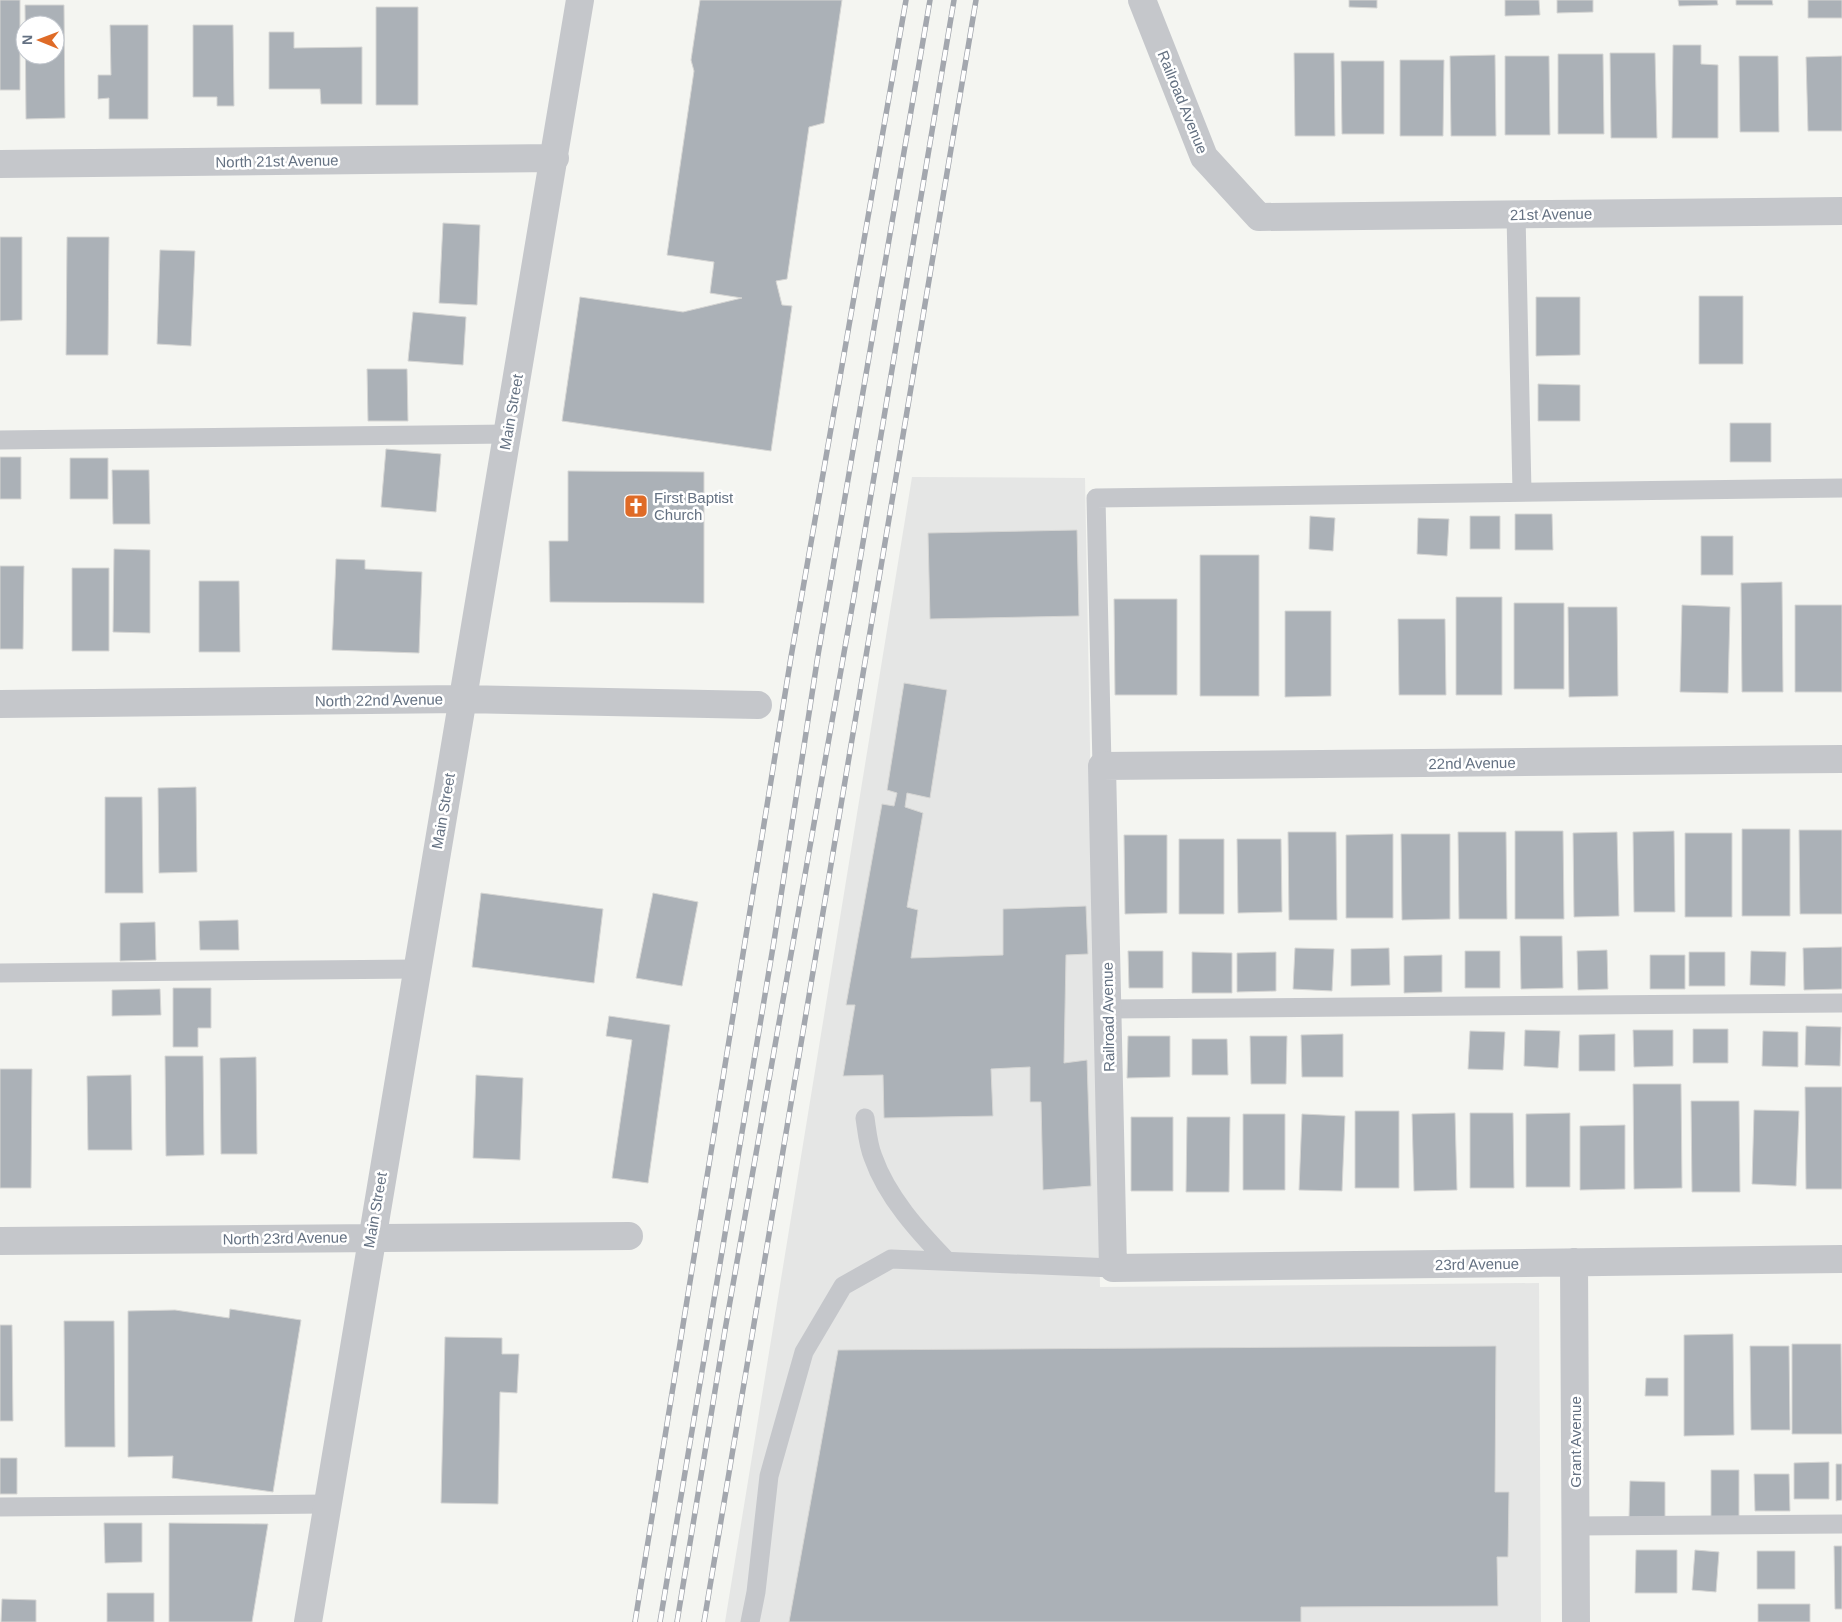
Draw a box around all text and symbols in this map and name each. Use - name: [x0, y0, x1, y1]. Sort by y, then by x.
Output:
- north arrow: [15, 15, 65, 65]
- text: N: [19, 35, 35, 45]
- street label: Railroad Avenue: [1155, 48, 1211, 156]
- street label: North 21st Avenue: [215, 151, 339, 171]
- street label: 21st Avenue: [1510, 205, 1592, 223]
- street label: Main Street: [496, 372, 526, 451]
- place label: First Baptist Church: [654, 489, 734, 523]
- church icon: First Baptist Church: [623, 493, 649, 519]
- street label: North 22nd Avenue: [315, 690, 443, 710]
- street label: 22nd Avenue: [1428, 754, 1516, 772]
- street label: Main Street: [428, 771, 458, 850]
- street label: Railroad Avenue: [1099, 962, 1117, 1072]
- street label: Main Street: [360, 1170, 390, 1249]
- street label: North 23rd Avenue: [222, 1228, 348, 1248]
- street label: 23rd Avenue: [1435, 1255, 1519, 1273]
- street label: Grant Avenue: [1567, 1396, 1584, 1488]

